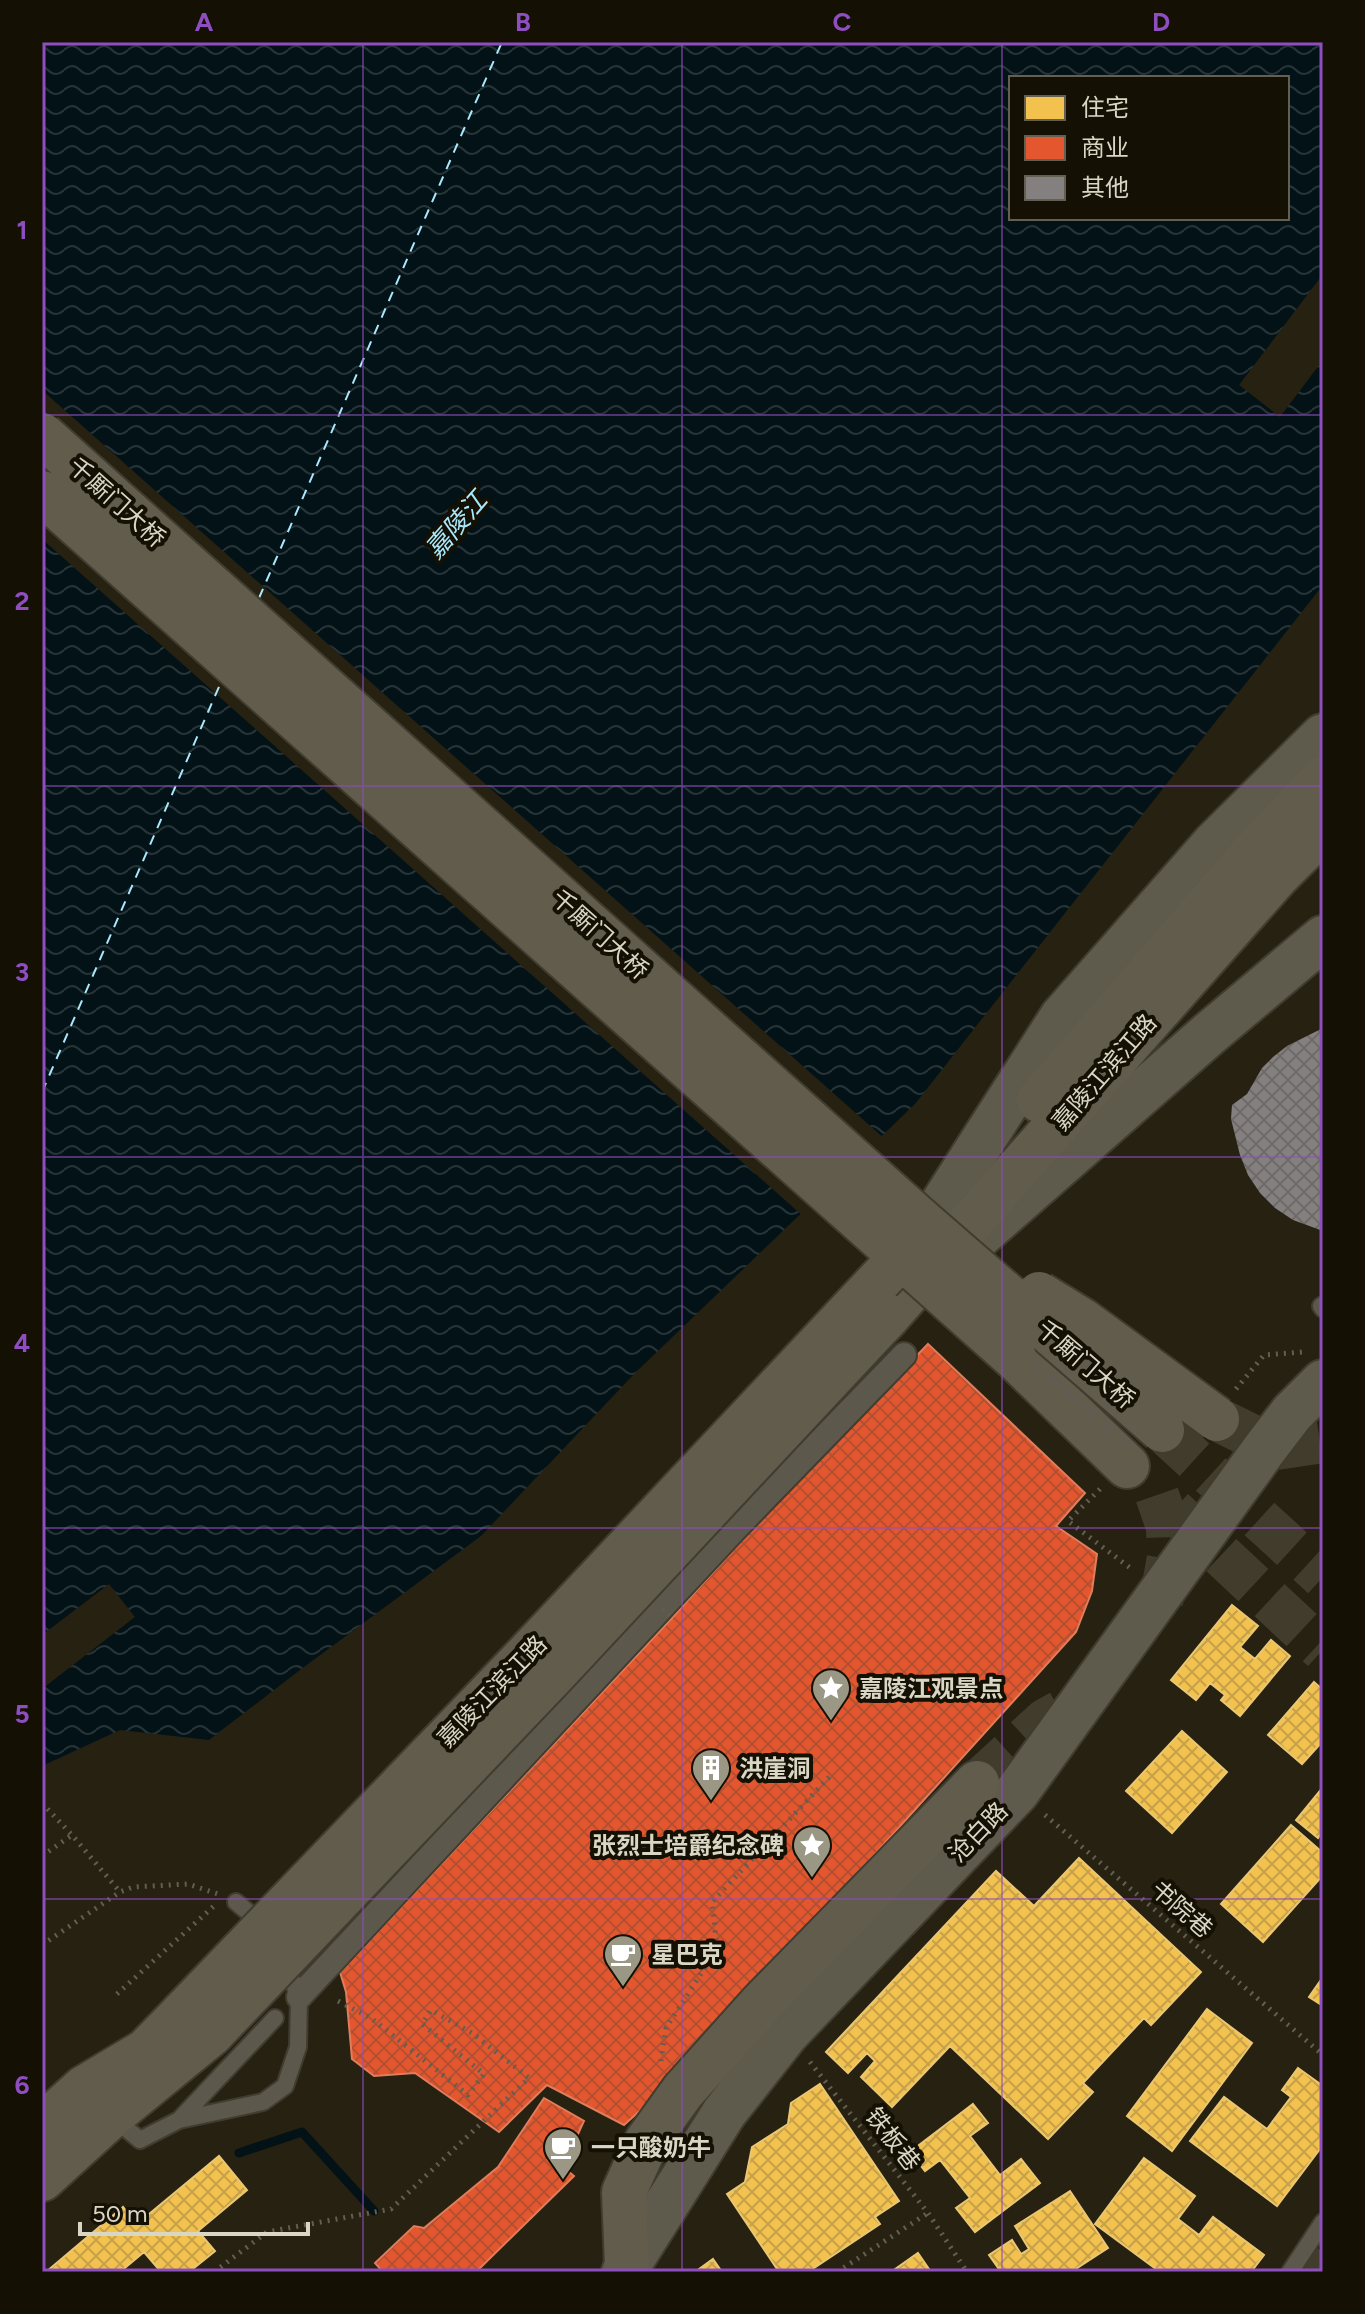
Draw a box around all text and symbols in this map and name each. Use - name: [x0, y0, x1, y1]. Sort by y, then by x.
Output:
- text: A: [195, 6, 214, 38]
- text: B: [515, 6, 531, 38]
- text: C: [833, 6, 852, 38]
- text: D: [1152, 6, 1170, 38]
- legend: [1009, 76, 1289, 220]
- text: 住宅: [1081, 93, 1129, 122]
- text: 商业: [1081, 133, 1129, 162]
- text: 其他: [1081, 173, 1129, 202]
- text: 1: [17, 214, 27, 246]
- street label: 千厮门大桥: [63, 451, 171, 553]
- water label: 嘉陵江: [418, 483, 496, 565]
- text: 2: [14, 585, 30, 617]
- street label: 千厮门大桥: [546, 883, 654, 985]
- text: 3: [15, 956, 29, 988]
- street label: 嘉陵江滨江路: [1046, 1008, 1162, 1136]
- street label: 千厮门大桥: [1031, 1314, 1141, 1414]
- text: 4: [14, 1327, 30, 1359]
- street label: 嘉陵江滨江路: [432, 1629, 552, 1753]
- place icon: 嘉陵江观景点: [810, 1667, 852, 1722]
- place label: 嘉陵江观景点: [859, 1674, 1003, 1703]
- text: 5: [14, 1698, 30, 1730]
- building icon: 洪崖洞: [690, 1747, 732, 1802]
- place label: 洪崖洞: [739, 1754, 811, 1783]
- street label: 沧白路: [943, 1796, 1013, 1868]
- place icon: 张烈士培爵纪念碑: [791, 1824, 833, 1879]
- place label: 张烈士培爵纪念碑: [592, 1831, 784, 1860]
- street label: 书院巷: [1145, 1874, 1219, 1944]
- cafe icon: 星巴克: [602, 1933, 644, 1988]
- place label: 星巴克: [651, 1940, 723, 1969]
- text: 6: [14, 2069, 30, 2101]
- street label: 铁板巷: [859, 2102, 927, 2176]
- cafe icon: 一只酸奶牛: [542, 2126, 584, 2181]
- place label: 一只酸奶牛: [591, 2133, 711, 2162]
- scale bar: [80, 2186, 308, 2236]
- text: 50 m: [92, 2199, 148, 2228]

